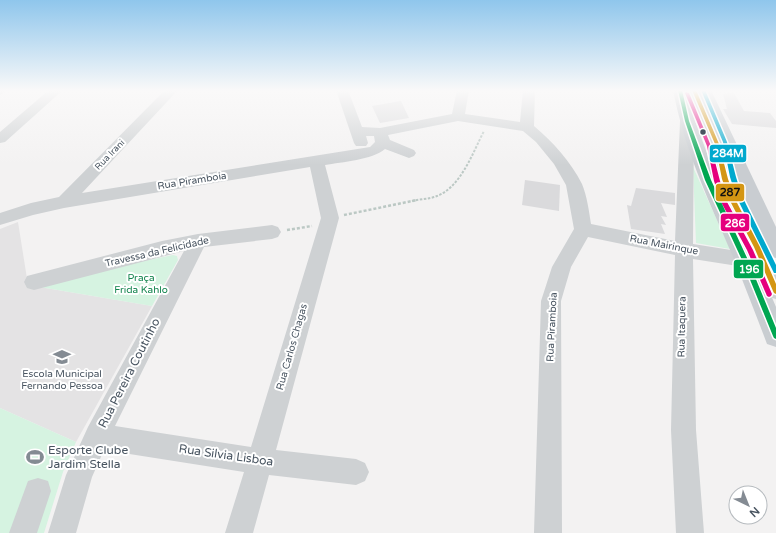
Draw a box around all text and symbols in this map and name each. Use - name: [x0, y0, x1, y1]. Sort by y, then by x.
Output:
- unlabelled marker: [698, 127, 708, 137]
- street label: Rua Irani: [93, 138, 127, 172]
- line badge: 284M: [709, 144, 747, 163]
- text: 284M: [712, 147, 744, 160]
- street label: Rua Piramboia: [157, 170, 227, 192]
- line badge: 287: [715, 183, 745, 202]
- text: 287: [720, 186, 740, 199]
- line badge: 286: [720, 213, 750, 232]
- text: 286: [725, 217, 745, 230]
- street label: Rua Mairinque: [629, 232, 700, 258]
- street label: Travessa da Felicidade: [104, 234, 210, 270]
- line badge: 196: [733, 259, 764, 279]
- text: 196: [739, 263, 759, 276]
- park label: Praça Frida Kahlo: [114, 272, 168, 296]
- street label: Rua Piramboia: [544, 292, 560, 362]
- street label: Rua Itaquera: [675, 296, 689, 358]
- street label: Rua Carlos Chagas: [274, 302, 310, 392]
- street label: Rua Pereira Coutinho: [95, 316, 163, 430]
- school or university icon: Escola Municipal Fernando Pessoa: [52, 347, 72, 367]
- place label: Escola Municipal Fernando Pessoa: [21, 368, 103, 392]
- street label: Rua Silvia Lisboa: [178, 441, 274, 469]
- place label: Esporte Clube Jardim Stella: [48, 443, 128, 471]
- sports icon: Esporte Clube Jardim Stella: [25, 447, 45, 467]
- north arrow: [728, 485, 768, 525]
- text: N: [747, 504, 762, 520]

